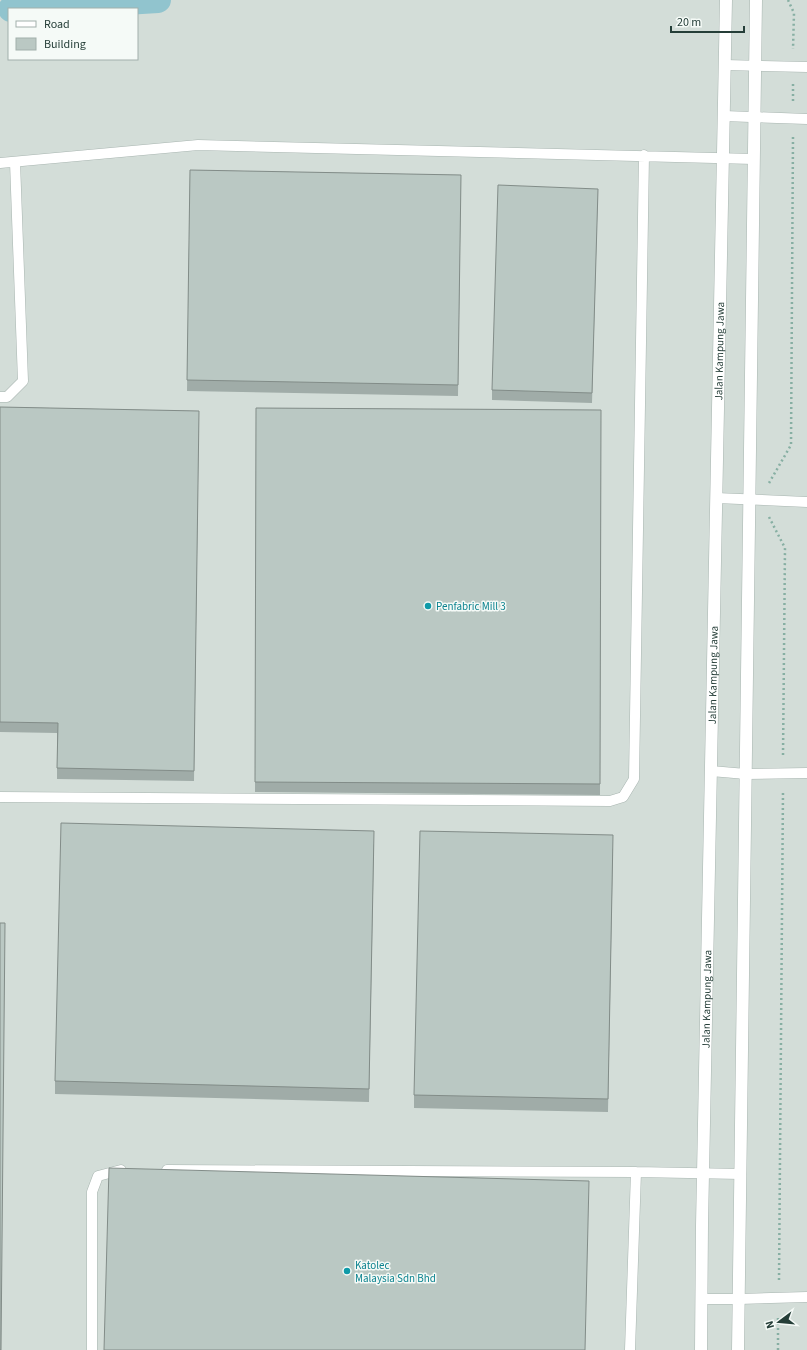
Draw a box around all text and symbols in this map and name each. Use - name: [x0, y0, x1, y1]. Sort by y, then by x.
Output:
- legend: [8, 8, 138, 60]
- scale bar: [671, 8, 744, 34]
- text: 20 m: [677, 14, 701, 31]
- text: Road: [44, 16, 70, 33]
- text: Building: [44, 36, 86, 53]
- street label: Jalan Kampung Jawa: [711, 302, 728, 401]
- place label: Penfabric Mill 3: [436, 599, 506, 614]
- marker: Penfabric Mill 3: [423, 601, 433, 611]
- street label: Jalan Kampung Jawa: [705, 626, 722, 725]
- street label: Jalan Kampung Jawa: [698, 950, 715, 1048]
- place label: Katolec Malaysia Sdn Bhd: [355, 1258, 436, 1286]
- marker: Katolec Malaysia Sdn Bhd: [342, 1266, 352, 1276]
- north arrow: [759, 1302, 799, 1342]
- text: N: [762, 1319, 778, 1330]

